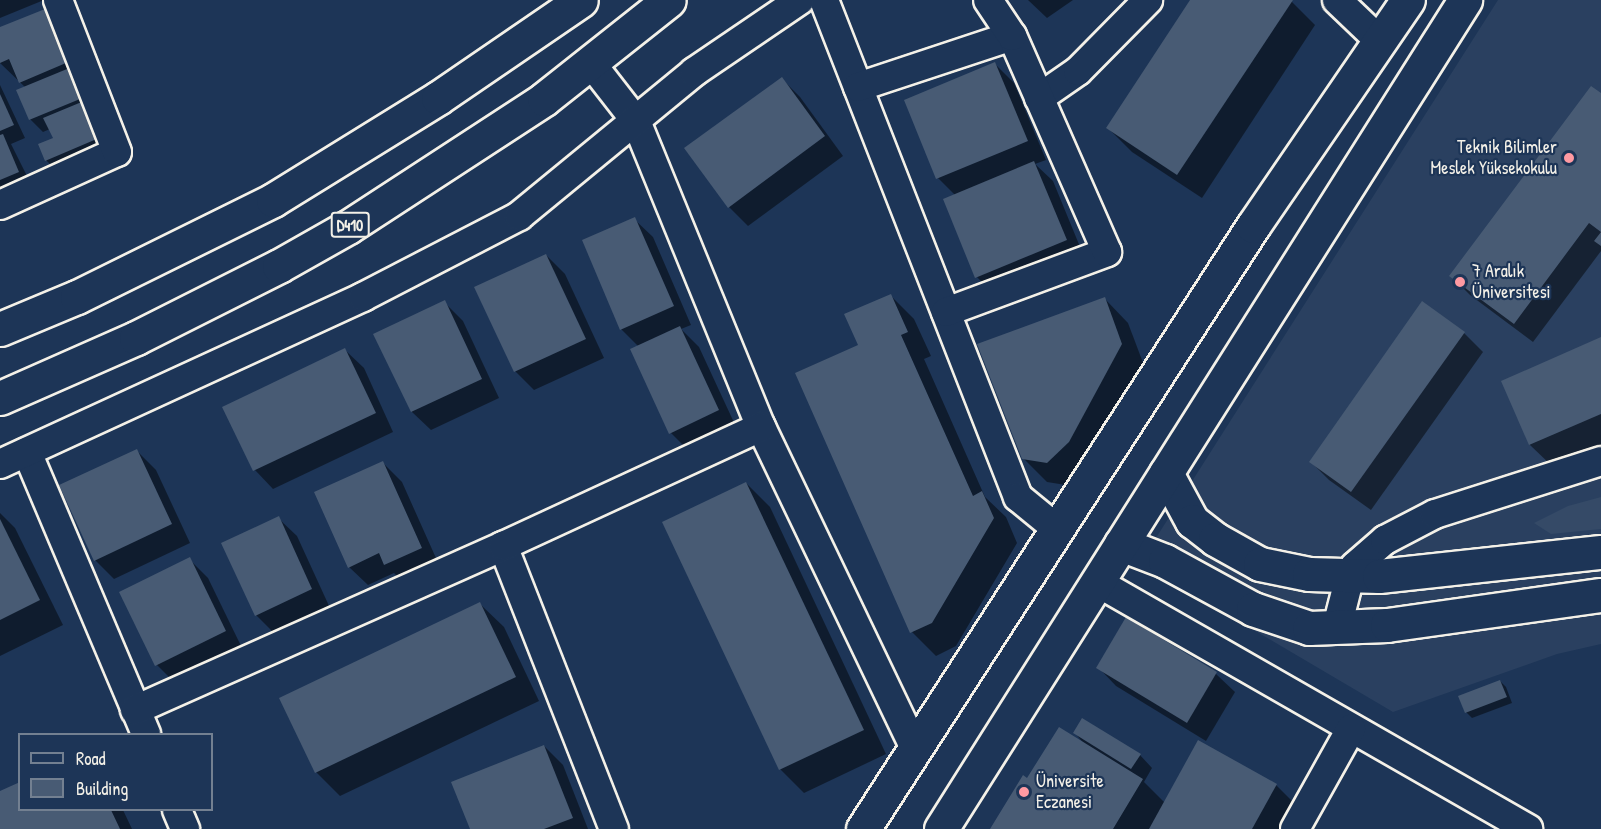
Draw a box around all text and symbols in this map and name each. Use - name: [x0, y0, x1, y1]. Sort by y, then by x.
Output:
- place label: Teknik Bilimler Meslek Yüksekokulu: [1431, 137, 1557, 180]
- marker: Teknik Bilimler Meslek Yüksekokulu: [1562, 151, 1576, 165]
- road number: D410: [330, 212, 370, 238]
- place label: 7 Aralık Üniversitesi: [1472, 261, 1551, 304]
- marker: 7 Aralık Üniversitesi: [1453, 275, 1467, 289]
- legend: [18, 733, 213, 811]
- text: Road: [76, 746, 106, 771]
- place label: Üniversite Eczanesi: [1036, 771, 1104, 814]
- text: Building: [76, 776, 128, 801]
- marker: Üniversite Eczanesi: [1017, 785, 1031, 799]

